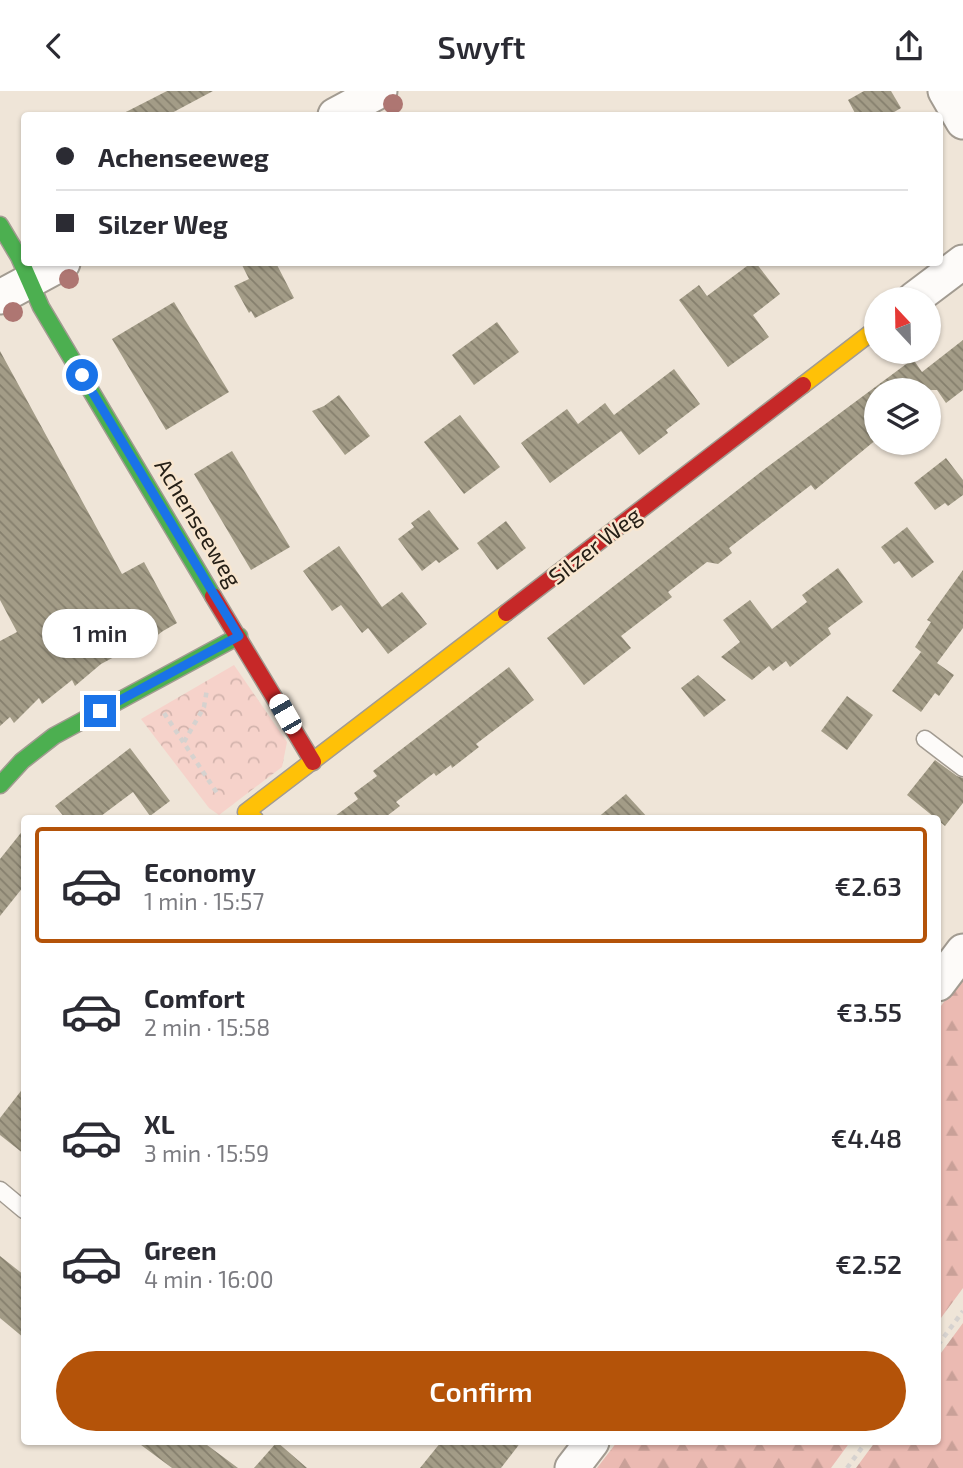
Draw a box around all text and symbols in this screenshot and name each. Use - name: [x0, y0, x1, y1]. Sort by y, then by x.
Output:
- icon: back: [35, 27, 73, 65]
- text: Swyft: [437, 27, 526, 65]
- icon: share: [890, 27, 928, 65]
- text: Achenseeweg: [98, 141, 269, 172]
- text: Silzer Weg: [98, 208, 228, 239]
- north arrow: [864, 287, 942, 364]
- map controls: [864, 287, 941, 455]
- route start: [66, 359, 98, 391]
- button: layers: [864, 378, 941, 455]
- street label: Achenseeweg: [149, 453, 248, 592]
- street label: Silzer Weg: [543, 500, 646, 590]
- callout: 1 min: [42, 609, 158, 659]
- text: 1 min: [73, 619, 127, 647]
- car: [266, 691, 305, 737]
- route end: [84, 695, 116, 727]
- icon: car: [60, 854, 123, 917]
- text: Economy: [144, 856, 256, 887]
- text: €2.63: [835, 870, 902, 901]
- text: 1 min · 15:57: [144, 887, 264, 915]
- icon: car: [60, 980, 123, 1043]
- text: Comfort: [144, 982, 245, 1013]
- text: €3.55: [836, 996, 902, 1027]
- text: 2 min · 15:58: [144, 1013, 270, 1041]
- icon: car: [60, 1106, 123, 1169]
- text: XL: [144, 1108, 175, 1139]
- text: €4.48: [831, 1122, 902, 1153]
- text: 3 min · 15:59: [144, 1139, 269, 1167]
- icon: car: [60, 1232, 123, 1295]
- text: Green: [144, 1234, 217, 1265]
- text: €2.52: [835, 1248, 902, 1279]
- text: 4 min · 16:00: [144, 1265, 274, 1293]
- button: Confirm: [56, 1351, 906, 1431]

